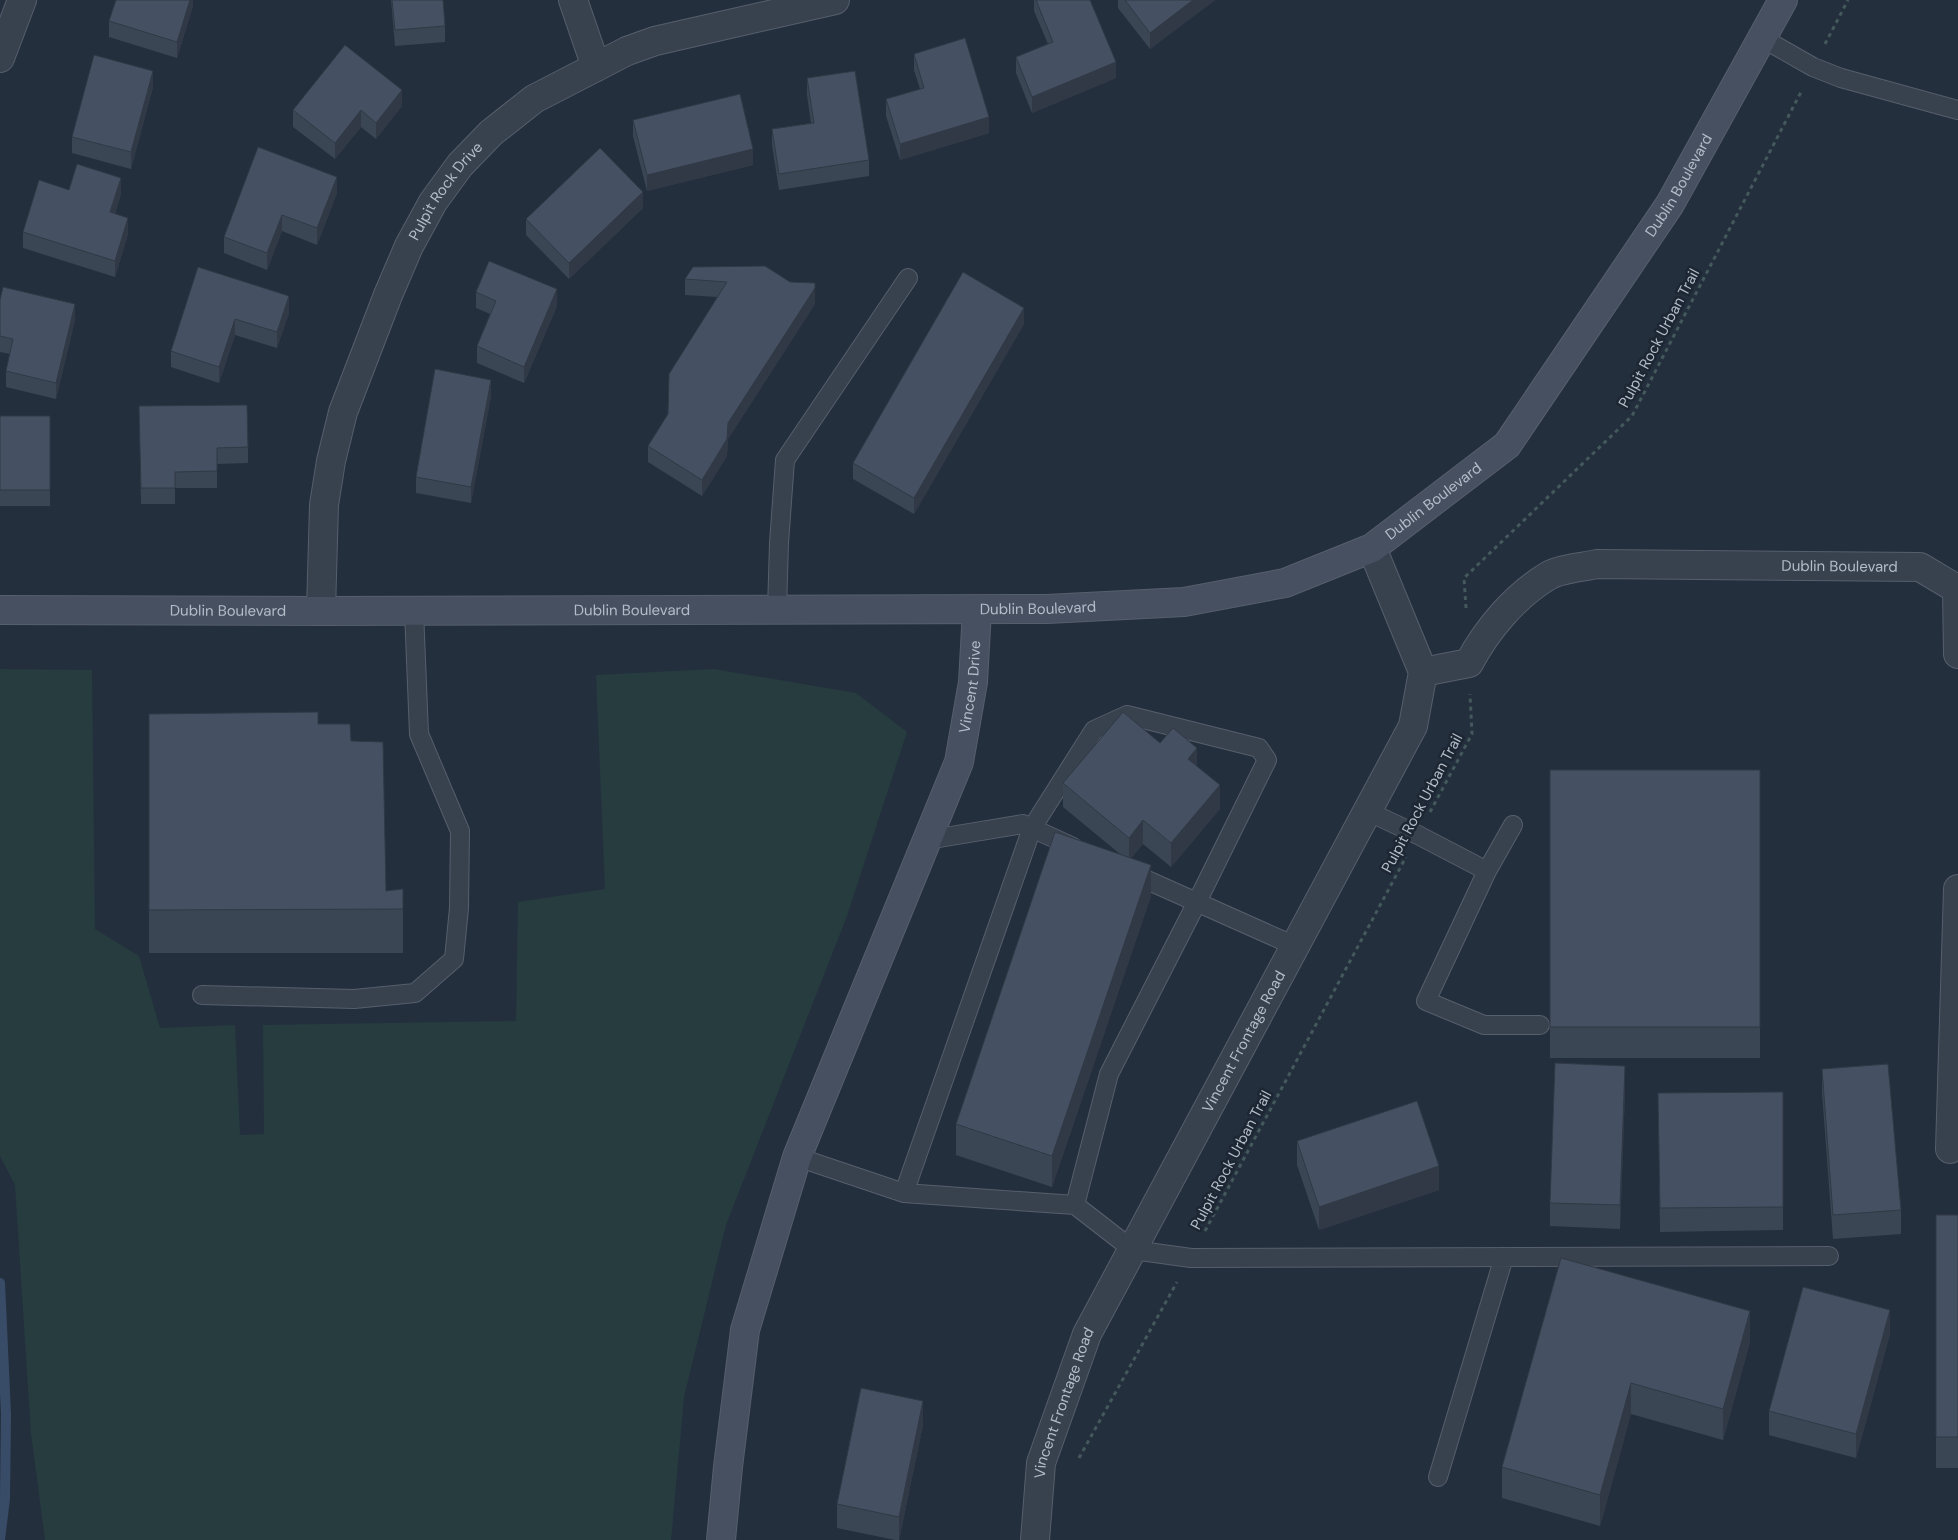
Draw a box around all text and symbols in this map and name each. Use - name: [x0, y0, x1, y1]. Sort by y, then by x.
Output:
- street label: Dublin Boulevard: [1641, 130, 1717, 241]
- street label: Pulpit Rock Drive: [404, 137, 487, 244]
- street label: Pulpit Rock Urban Trail: [1614, 265, 1704, 411]
- street label: Dublin Boulevard: [1381, 458, 1486, 544]
- street label: Dublin Boulevard: [1781, 556, 1898, 577]
- street label: Dublin Boulevard: [980, 597, 1097, 619]
- street label: Dublin Boulevard: [574, 600, 690, 620]
- street label: Dublin Boulevard: [170, 601, 286, 621]
- street label: Vincent Drive: [954, 640, 985, 735]
- street label: Pulpit Rock Urban Trail: [1377, 730, 1467, 876]
- street label: Vincent Frontage Road: [1198, 967, 1290, 1116]
- street label: Pulpit Rock Urban Trail: [1186, 1087, 1276, 1233]
- street label: Vincent Frontage Road: [1030, 1324, 1099, 1479]

